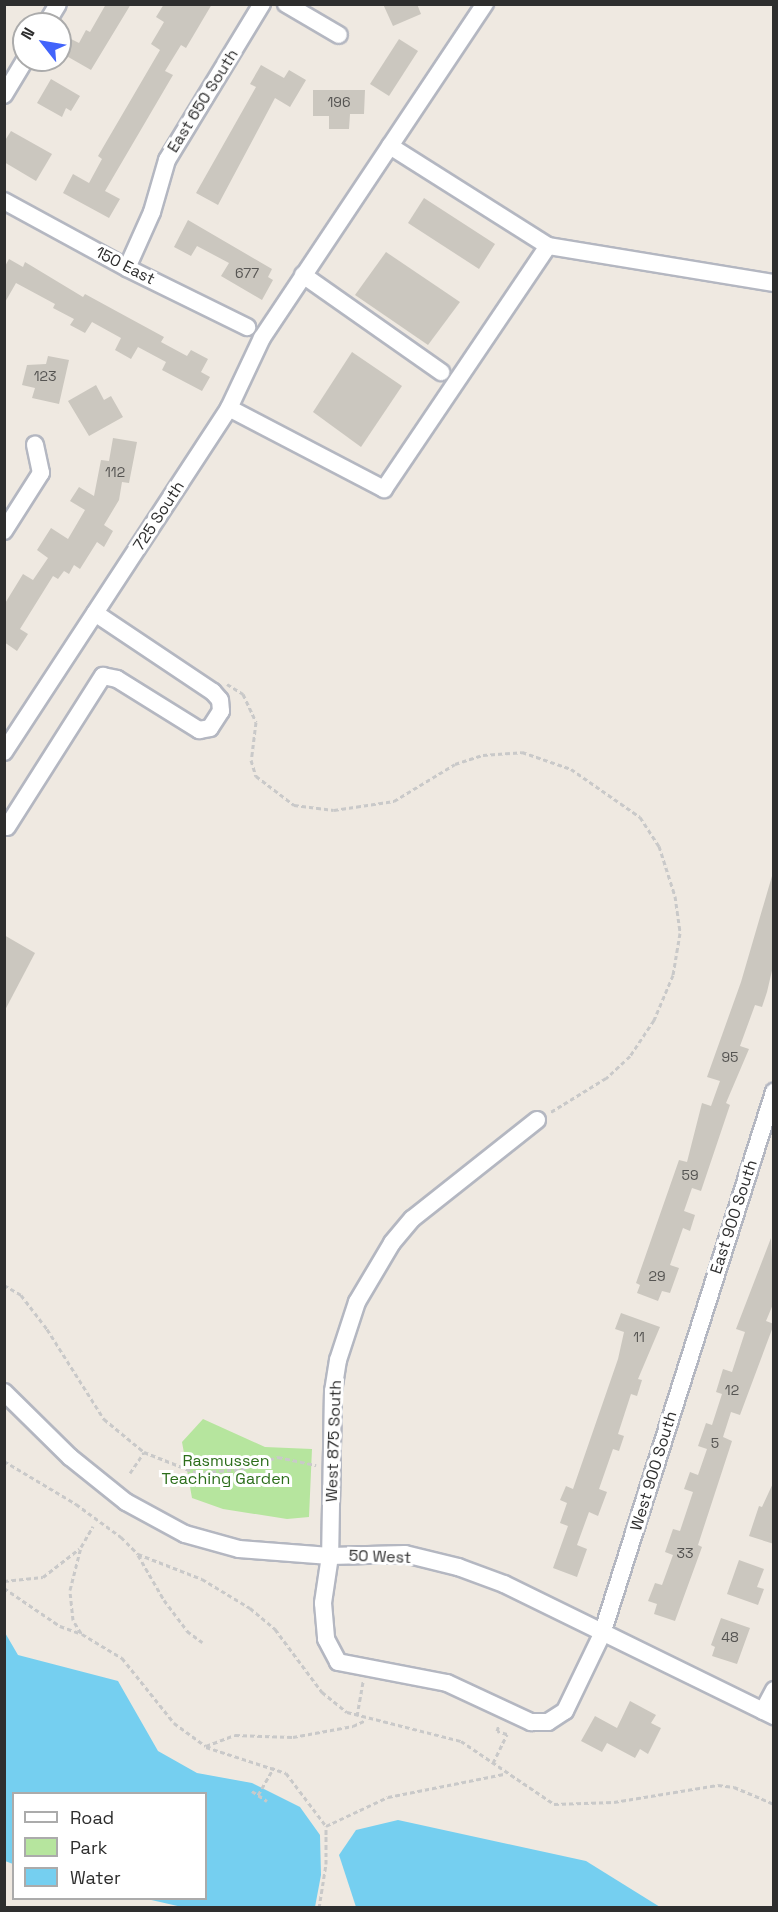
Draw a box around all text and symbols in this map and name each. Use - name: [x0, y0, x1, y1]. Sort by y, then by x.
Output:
- north arrow: [12, 12, 72, 72]
- text: N: [16, 24, 40, 44]
- street label: East 650 South: [164, 46, 242, 156]
- house number: 196: [328, 94, 350, 110]
- street label: 150 East: [92, 243, 158, 289]
- house number: 677: [235, 265, 259, 281]
- house number: 123: [34, 368, 56, 384]
- house number: 112: [105, 464, 125, 480]
- street label: 725 South: [129, 478, 189, 554]
- house number: 95: [722, 1049, 738, 1065]
- street label: East 900 South: [706, 1157, 762, 1277]
- house number: 59: [682, 1167, 698, 1183]
- house number: 29: [649, 1268, 665, 1284]
- house number: 11: [633, 1329, 645, 1345]
- street label: West 875 South: [322, 1380, 346, 1502]
- house number: 12: [725, 1382, 739, 1398]
- street label: West 900 South: [627, 1409, 681, 1533]
- house number: 5: [711, 1435, 719, 1451]
- park label: Rasmussen Teaching Garden: [162, 1451, 290, 1489]
- house number: 33: [677, 1545, 693, 1561]
- street label: 50 West: [348, 1546, 412, 1568]
- house number: 48: [721, 1629, 739, 1645]
- legend: [12, 1792, 207, 1900]
- text: Road: [70, 1806, 114, 1829]
- text: Park: [70, 1836, 107, 1859]
- text: Water: [70, 1866, 121, 1889]

